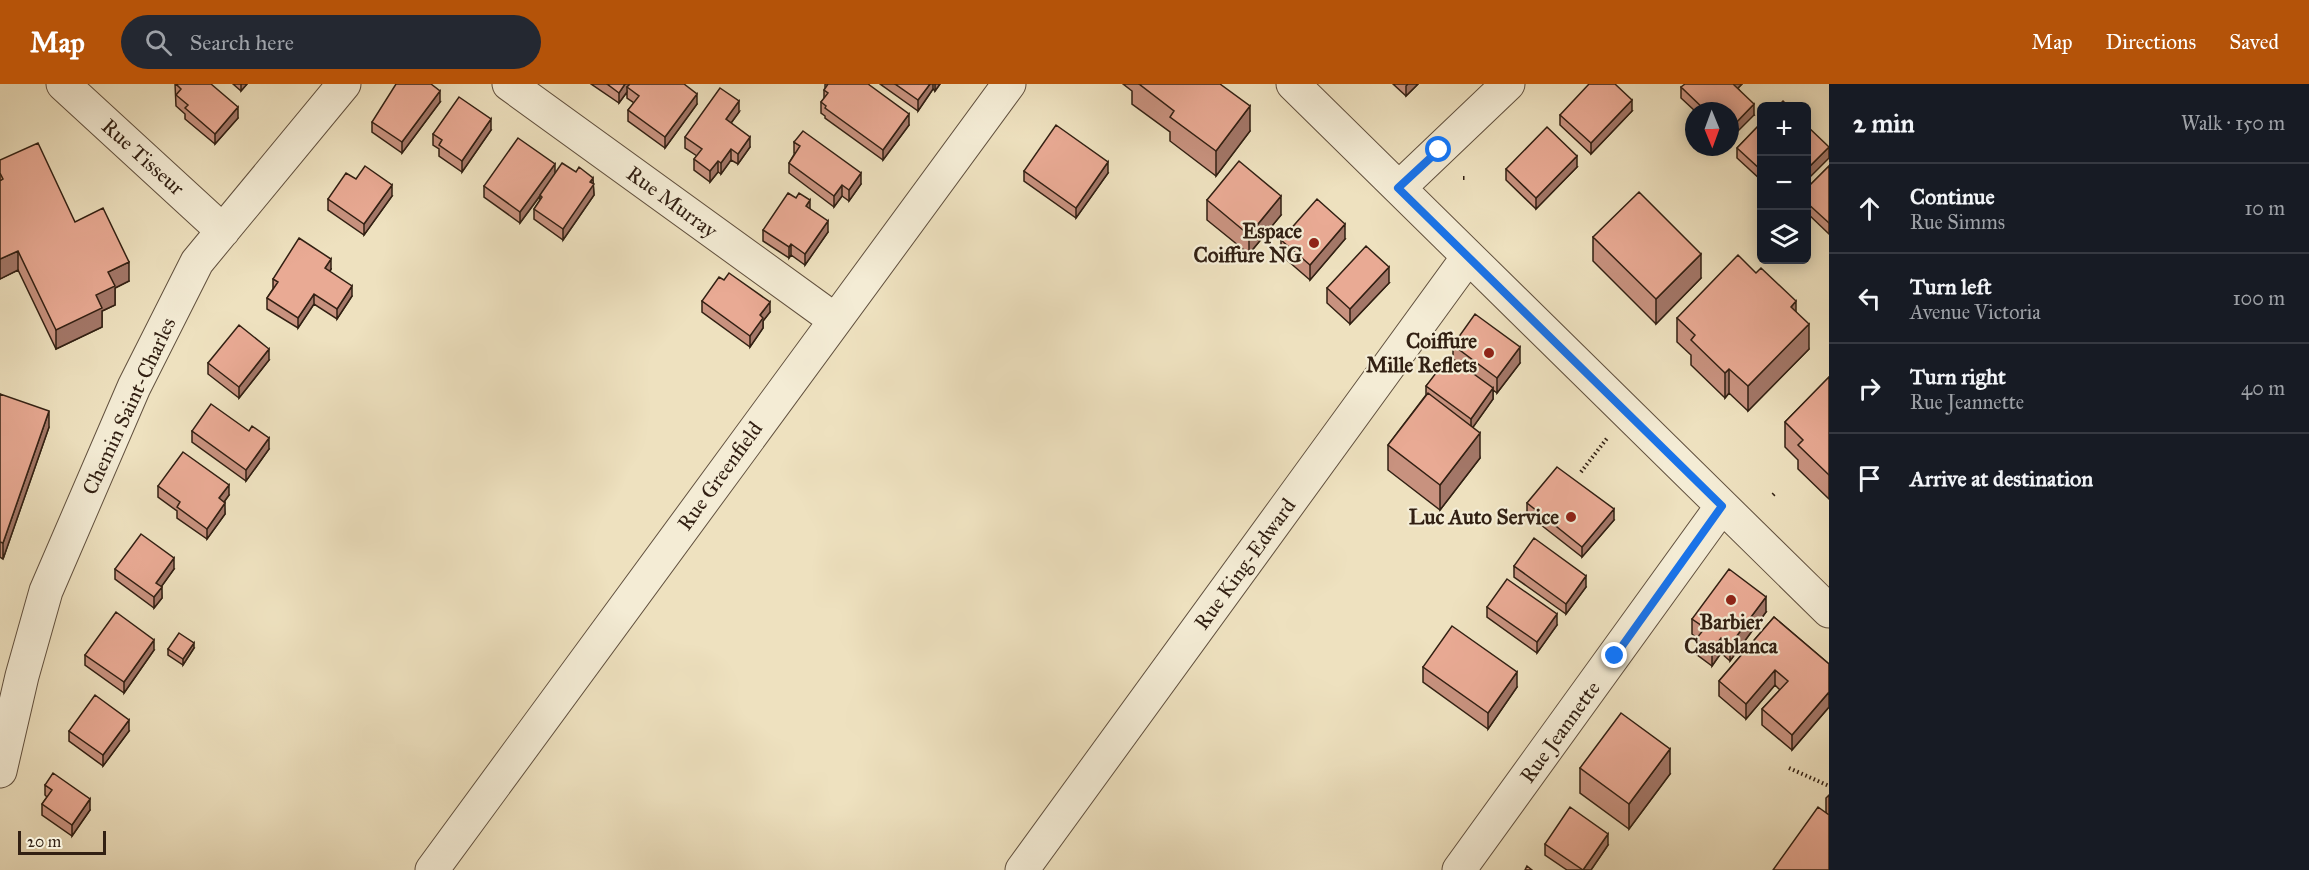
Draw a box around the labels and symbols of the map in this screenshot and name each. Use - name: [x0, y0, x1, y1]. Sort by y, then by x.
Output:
- north arrow: [1685, 102, 1739, 156]
- street label: Rue Tisseur: [96, 113, 190, 201]
- route start: [1425, 136, 1451, 162]
- street label: Rue Murray: [622, 160, 723, 244]
- place label: Espace Coiffure NG: [1193, 218, 1303, 268]
- marker: Espace Coiffure NG: [1307, 236, 1321, 250]
- street label: Chemin Saint-Charles: [77, 313, 181, 499]
- place label: Coiffure Mille Reflets: [1366, 328, 1477, 378]
- marker: Coiffure Mille Reflets: [1482, 346, 1496, 360]
- street label: Rue Greenfield: [672, 416, 768, 535]
- street label: Rue King-Edward: [1189, 493, 1302, 635]
- place label: Luc Auto Service: [1409, 504, 1559, 530]
- marker: Luc Auto Service: [1564, 510, 1578, 524]
- marker: Barbier Casablanca: [1724, 593, 1738, 607]
- place label: Barbier Casablanca: [1684, 609, 1779, 659]
- route end: [1601, 642, 1627, 668]
- street label: Rue Jeannette: [1514, 676, 1606, 788]
- scale bar: [18, 828, 106, 856]

